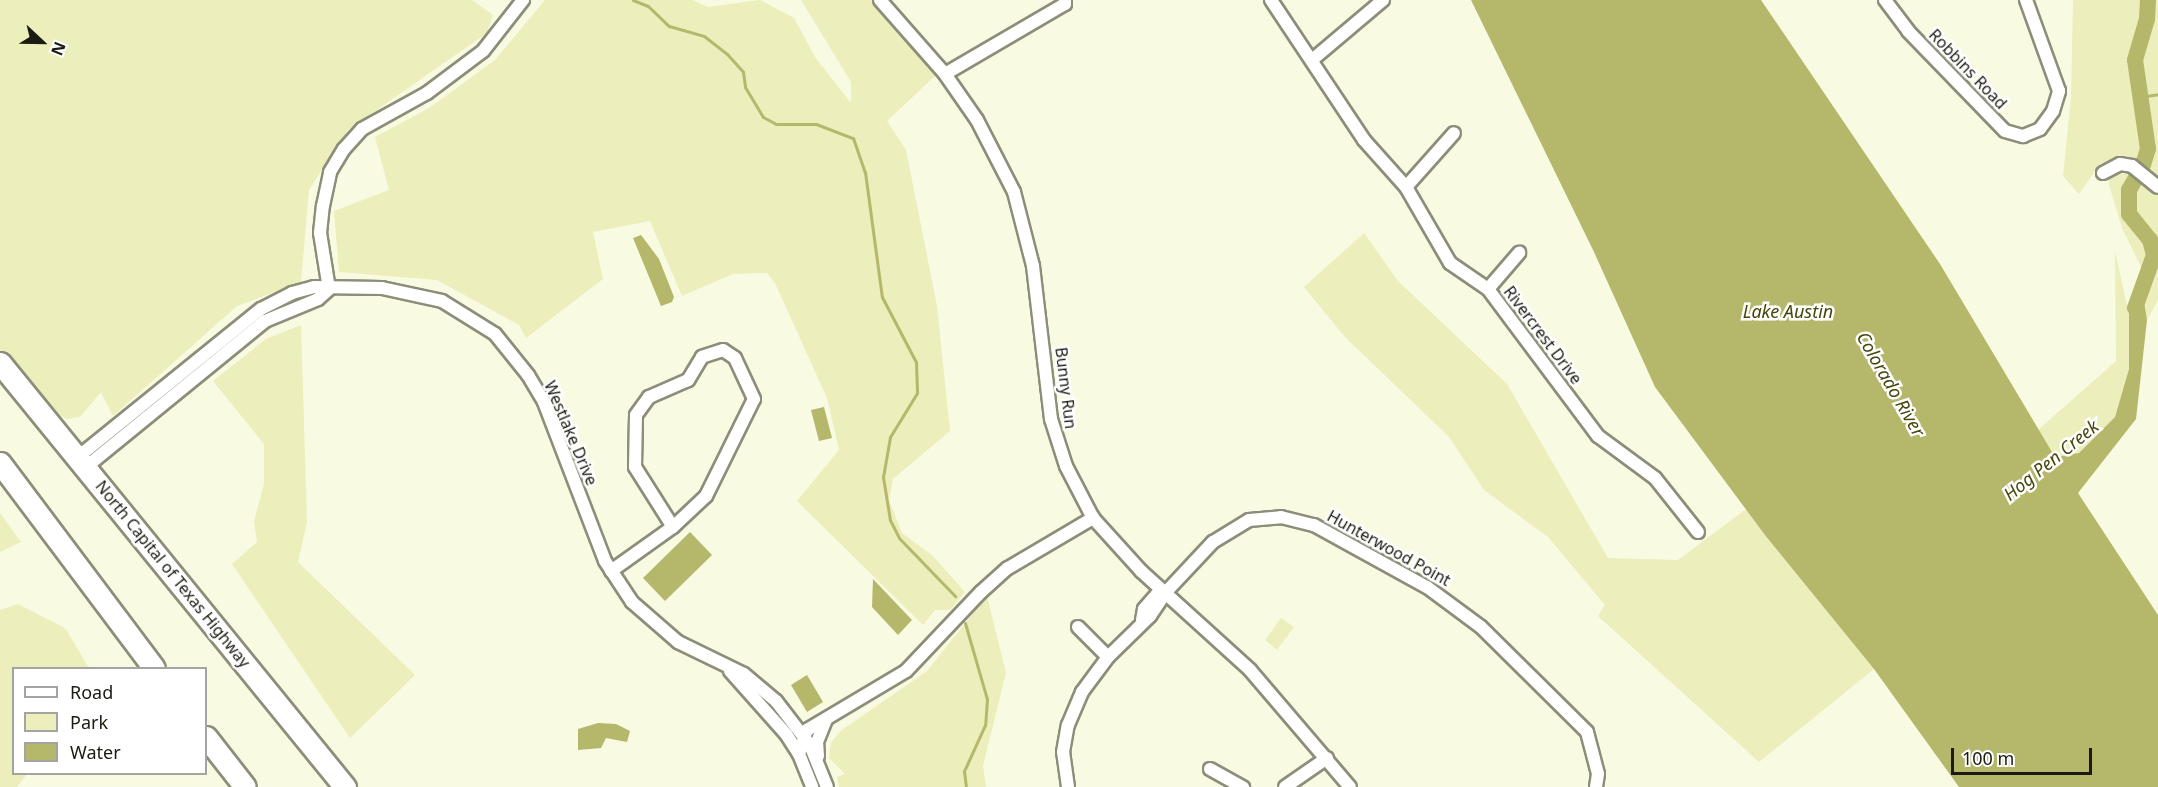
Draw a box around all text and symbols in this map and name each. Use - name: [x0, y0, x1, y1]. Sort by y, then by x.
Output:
- north arrow: [12, 12, 72, 72]
- street label: Robbins Road: [1925, 25, 2011, 113]
- text: N: [46, 39, 71, 59]
- street label: Rivercrest Drive: [1500, 282, 1586, 388]
- water label: Lake Austin: [1743, 300, 1833, 322]
- water label: Colorado River: [1852, 328, 1930, 440]
- street label: Bunny Run: [1051, 346, 1081, 430]
- street label: Westlake Drive: [540, 378, 602, 488]
- water label: Hog Pen Creek: [1999, 415, 2103, 505]
- street label: North Capital of Texas Highway: [92, 477, 254, 671]
- street label: Hunterwood Point: [1324, 506, 1454, 590]
- legend: [12, 667, 207, 775]
- text: Road: [70, 680, 113, 704]
- text: Park: [70, 710, 108, 734]
- scale bar: [1954, 736, 2095, 774]
- text: Water: [70, 740, 121, 764]
- text: 100 m: [1962, 746, 2014, 770]

